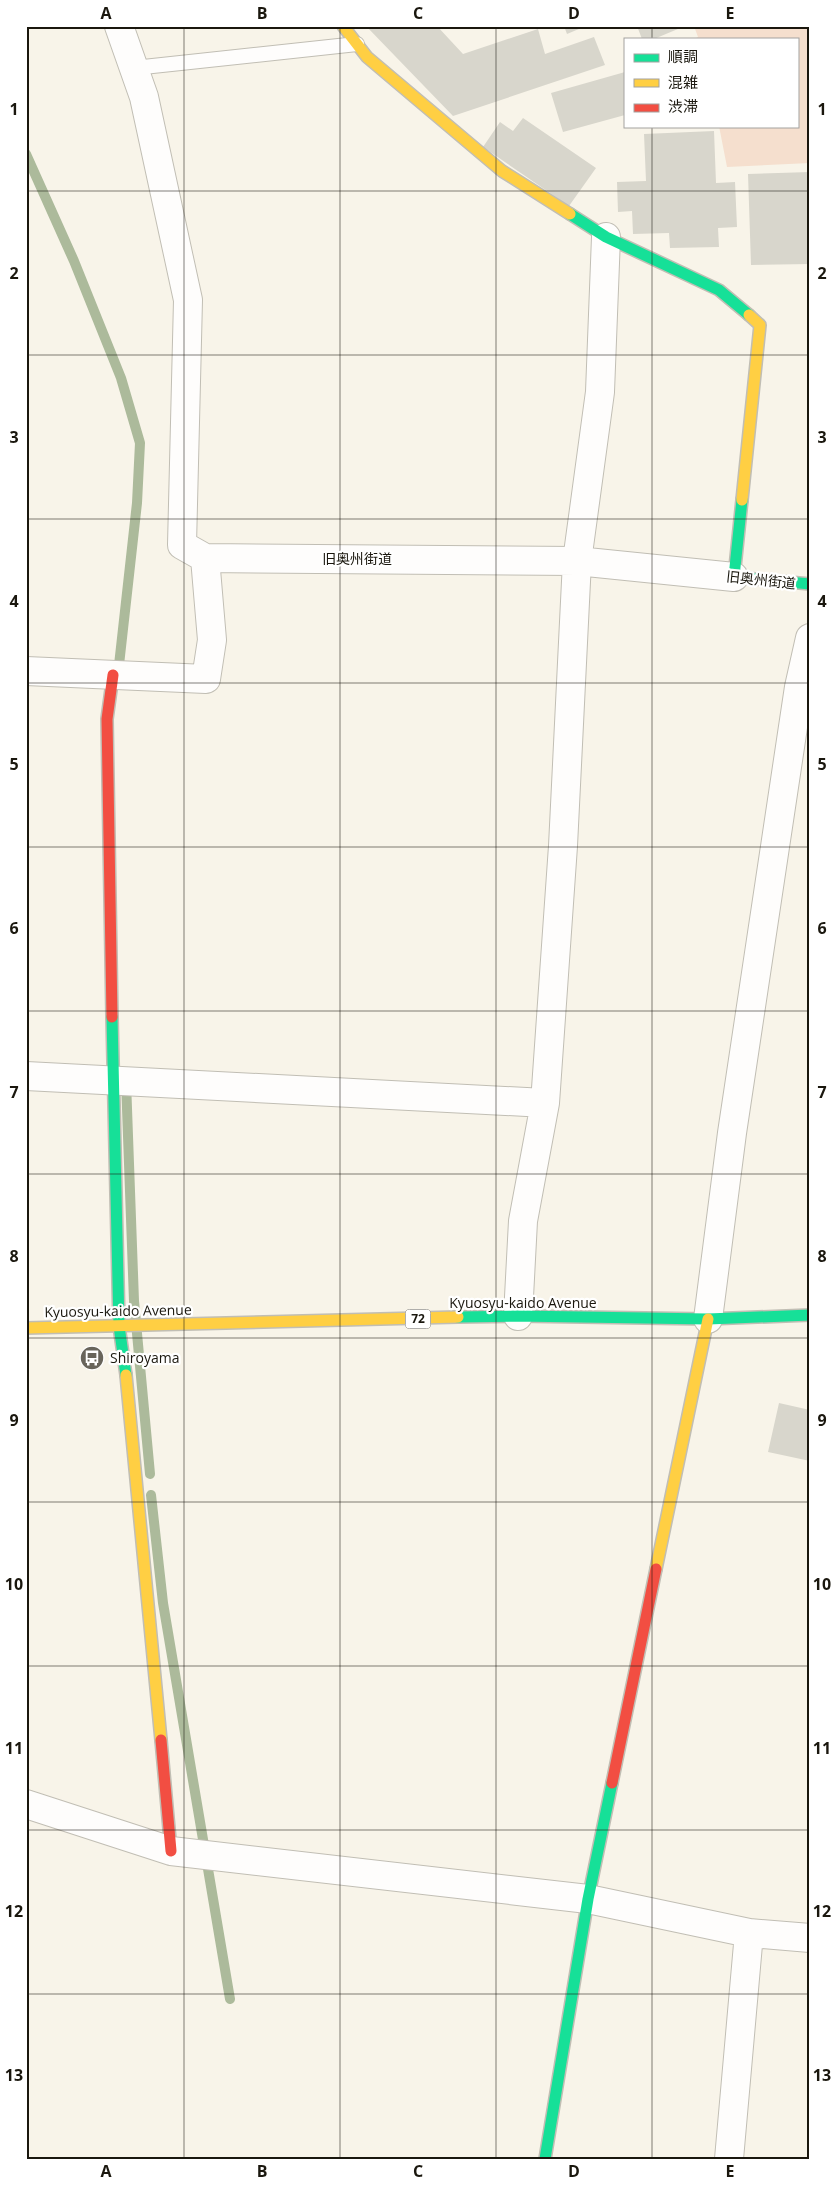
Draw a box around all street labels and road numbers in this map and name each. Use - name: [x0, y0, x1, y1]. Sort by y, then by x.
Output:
- street label: 旧奥州街道: [322, 549, 392, 568]
- street label: 旧奥州街道: [725, 566, 797, 593]
- street label: Kyuosyu-kaido Avenue: [449, 1293, 597, 1312]
- street label: Kyuosyu-kaido Avenue: [44, 1300, 192, 1321]
- road number: 72: [406, 1310, 430, 1328]

